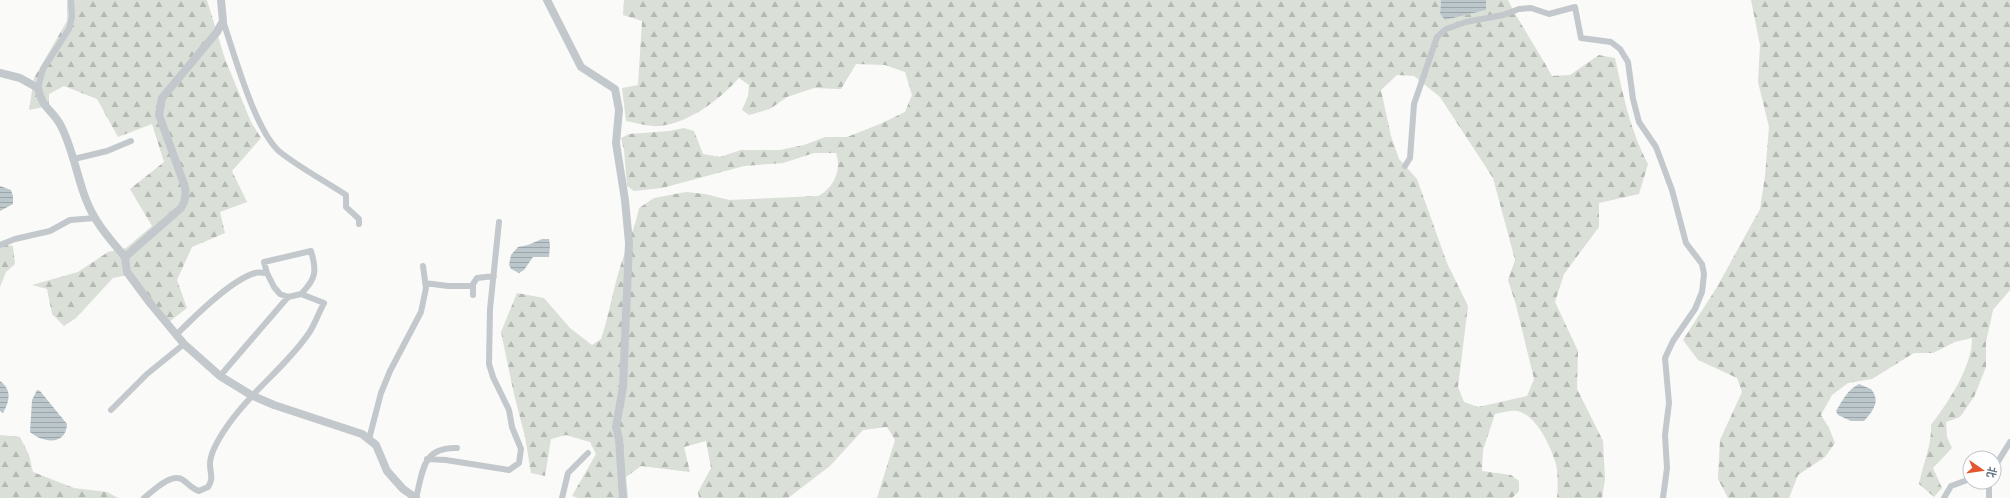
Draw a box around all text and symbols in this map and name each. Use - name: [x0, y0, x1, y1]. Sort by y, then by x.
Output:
- north arrow: [1962, 450, 2002, 490]
- text: 北: [1984, 465, 2000, 479]

